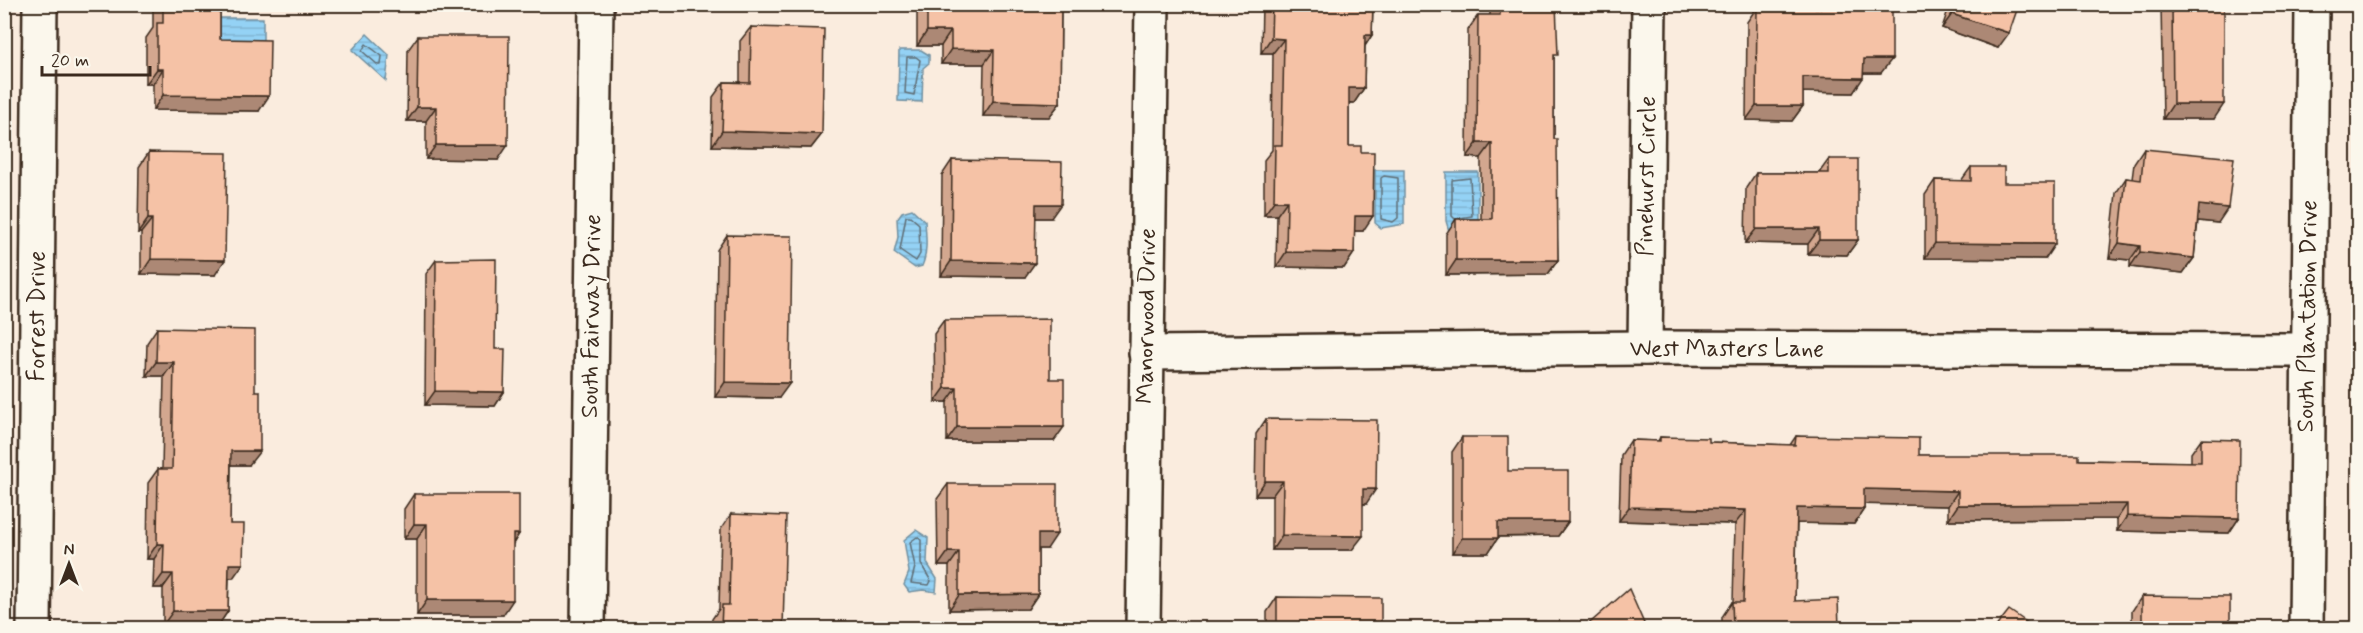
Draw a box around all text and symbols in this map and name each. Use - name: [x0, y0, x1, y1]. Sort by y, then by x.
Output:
- scale bar: [42, 39, 150, 77]
- text: 20 m: [51, 49, 89, 73]
- street label: Pinehurst Circle: [1630, 95, 1664, 257]
- street label: South Plantation Drive: [2290, 199, 2326, 433]
- street label: South Fairway Drive: [575, 214, 609, 418]
- street label: Manorwood Drive: [1130, 228, 1164, 404]
- street label: Forrest Drive: [22, 251, 53, 381]
- street label: West Masters Lane: [1630, 334, 1824, 365]
- north arrow: [39, 534, 99, 594]
- text: N: [64, 540, 74, 561]

